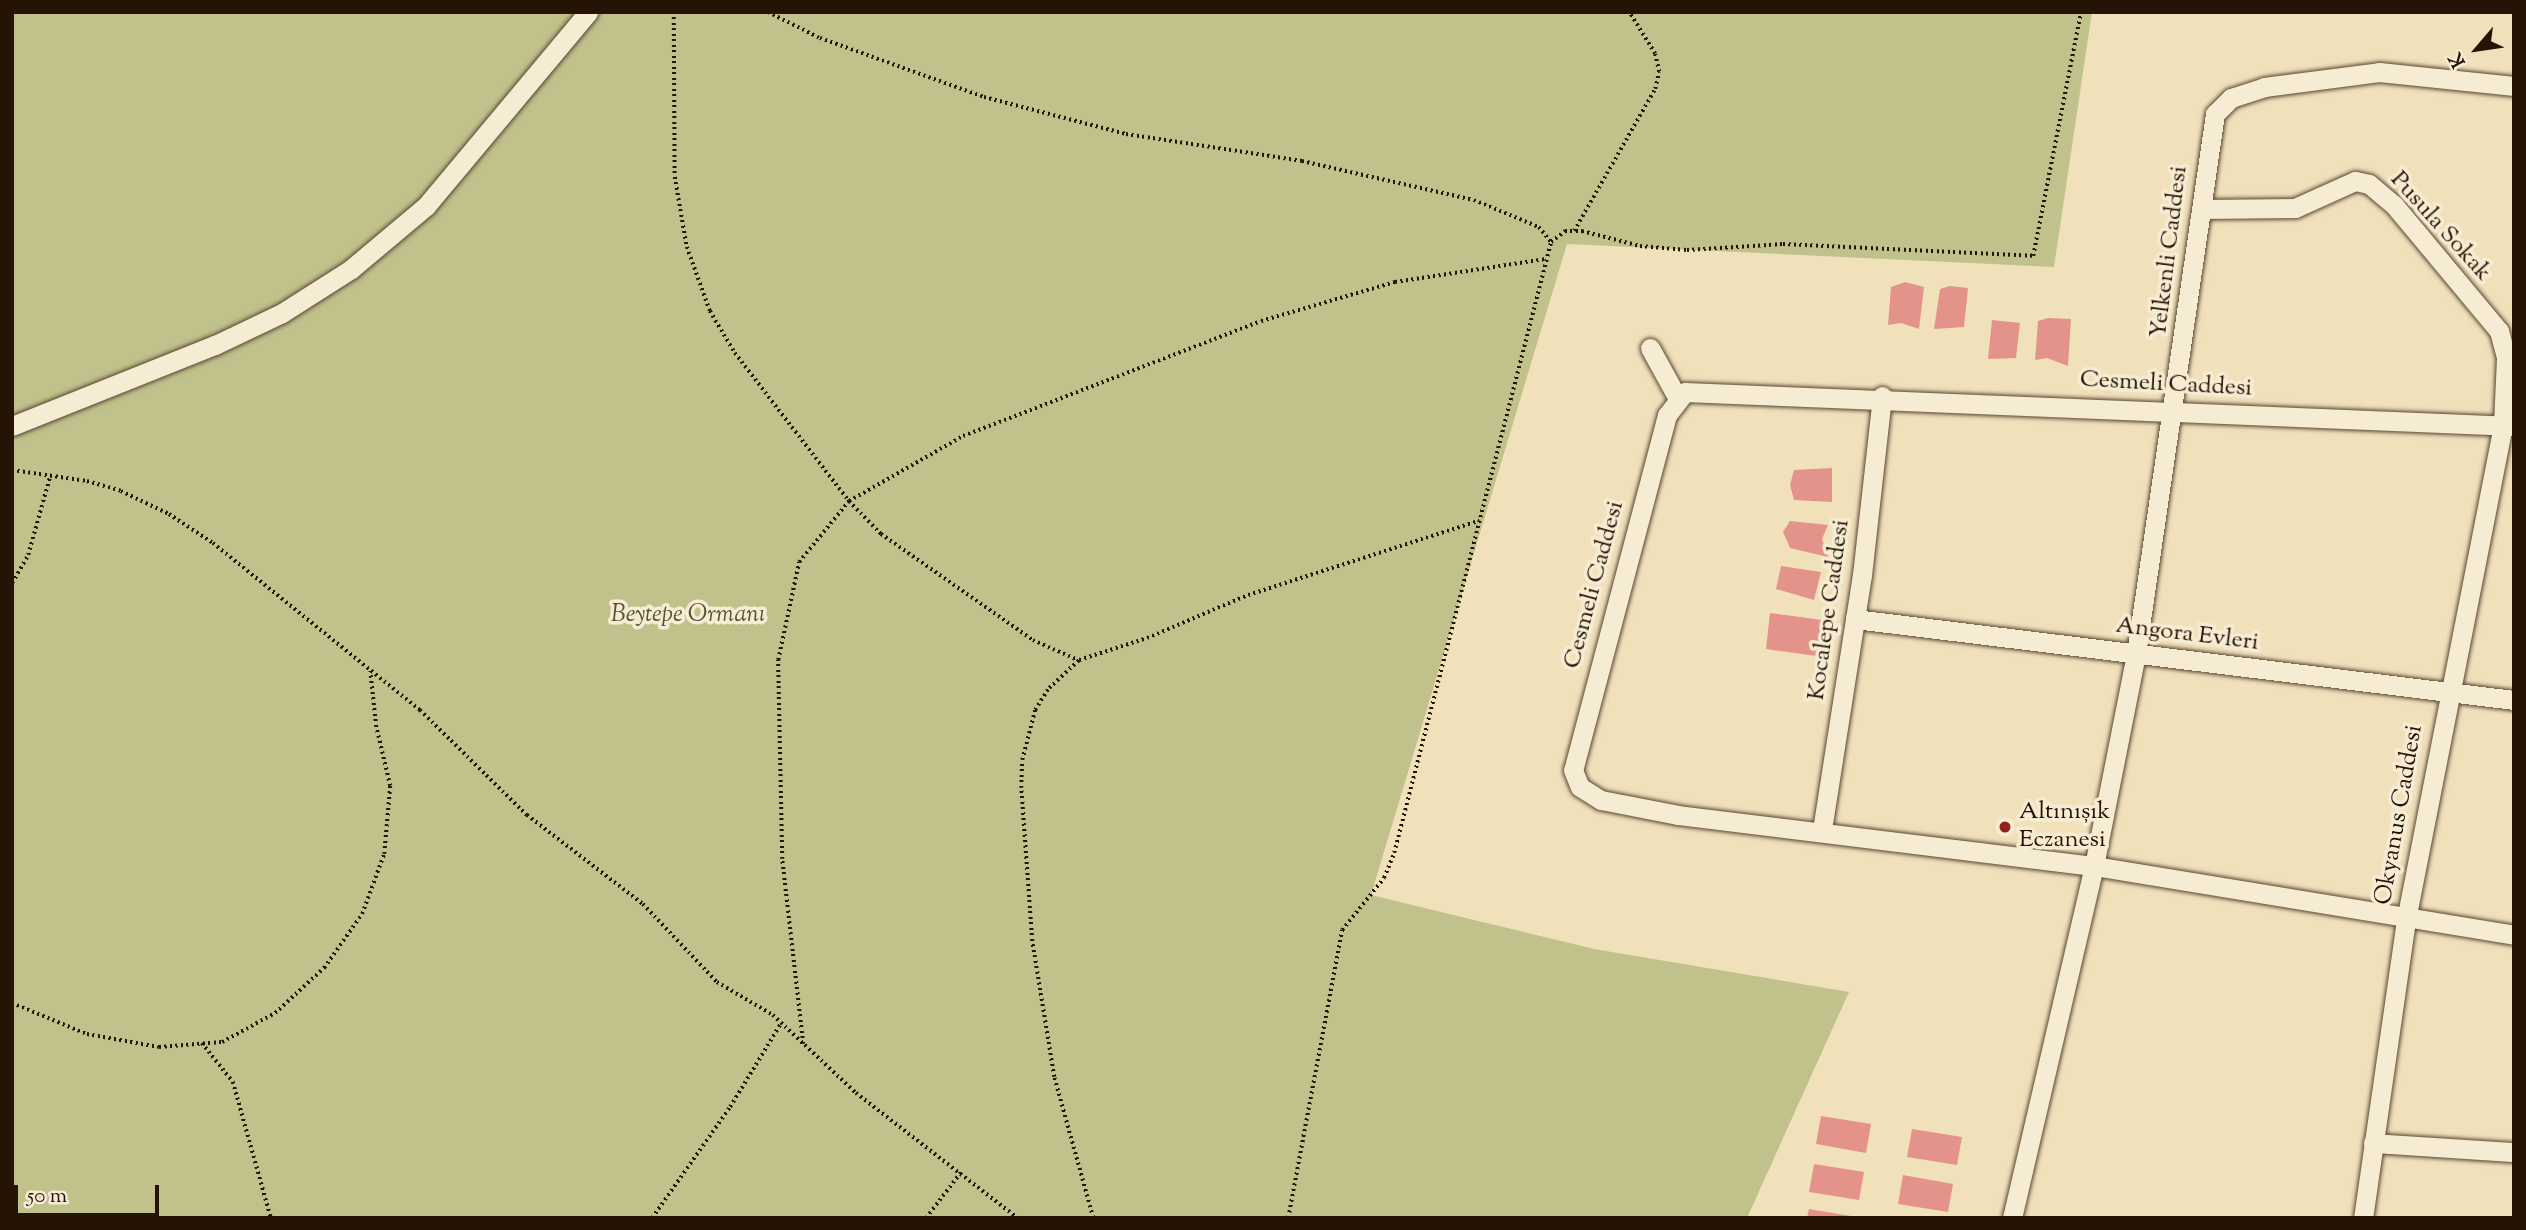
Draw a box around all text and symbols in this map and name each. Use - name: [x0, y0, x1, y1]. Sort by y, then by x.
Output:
- north arrow: [2442, 14, 2512, 84]
- text: K: [2443, 47, 2473, 72]
- street label: Yelkenli Caddesi: [2145, 164, 2195, 340]
- street label: Pusula Sokak: [2383, 166, 2497, 288]
- street label: Cesmeli Caddesi: [2079, 366, 2253, 404]
- street label: Cesmeli Caddesi: [1559, 498, 1631, 672]
- street label: Kocalepe Caddesi: [1803, 518, 1857, 702]
- park label: Beytepe Ormanı: [611, 602, 765, 630]
- street label: Angora Evleri: [2114, 612, 2260, 658]
- street label: Okyanus Caddesi: [2370, 723, 2430, 907]
- place label: Altınışık Eczanesi: [2019, 799, 2110, 855]
- marker: Altınışık Eczanesi: [1997, 819, 2013, 835]
- scale bar: [18, 1170, 163, 1214]
- text: 50 m: [27, 1182, 67, 1212]

